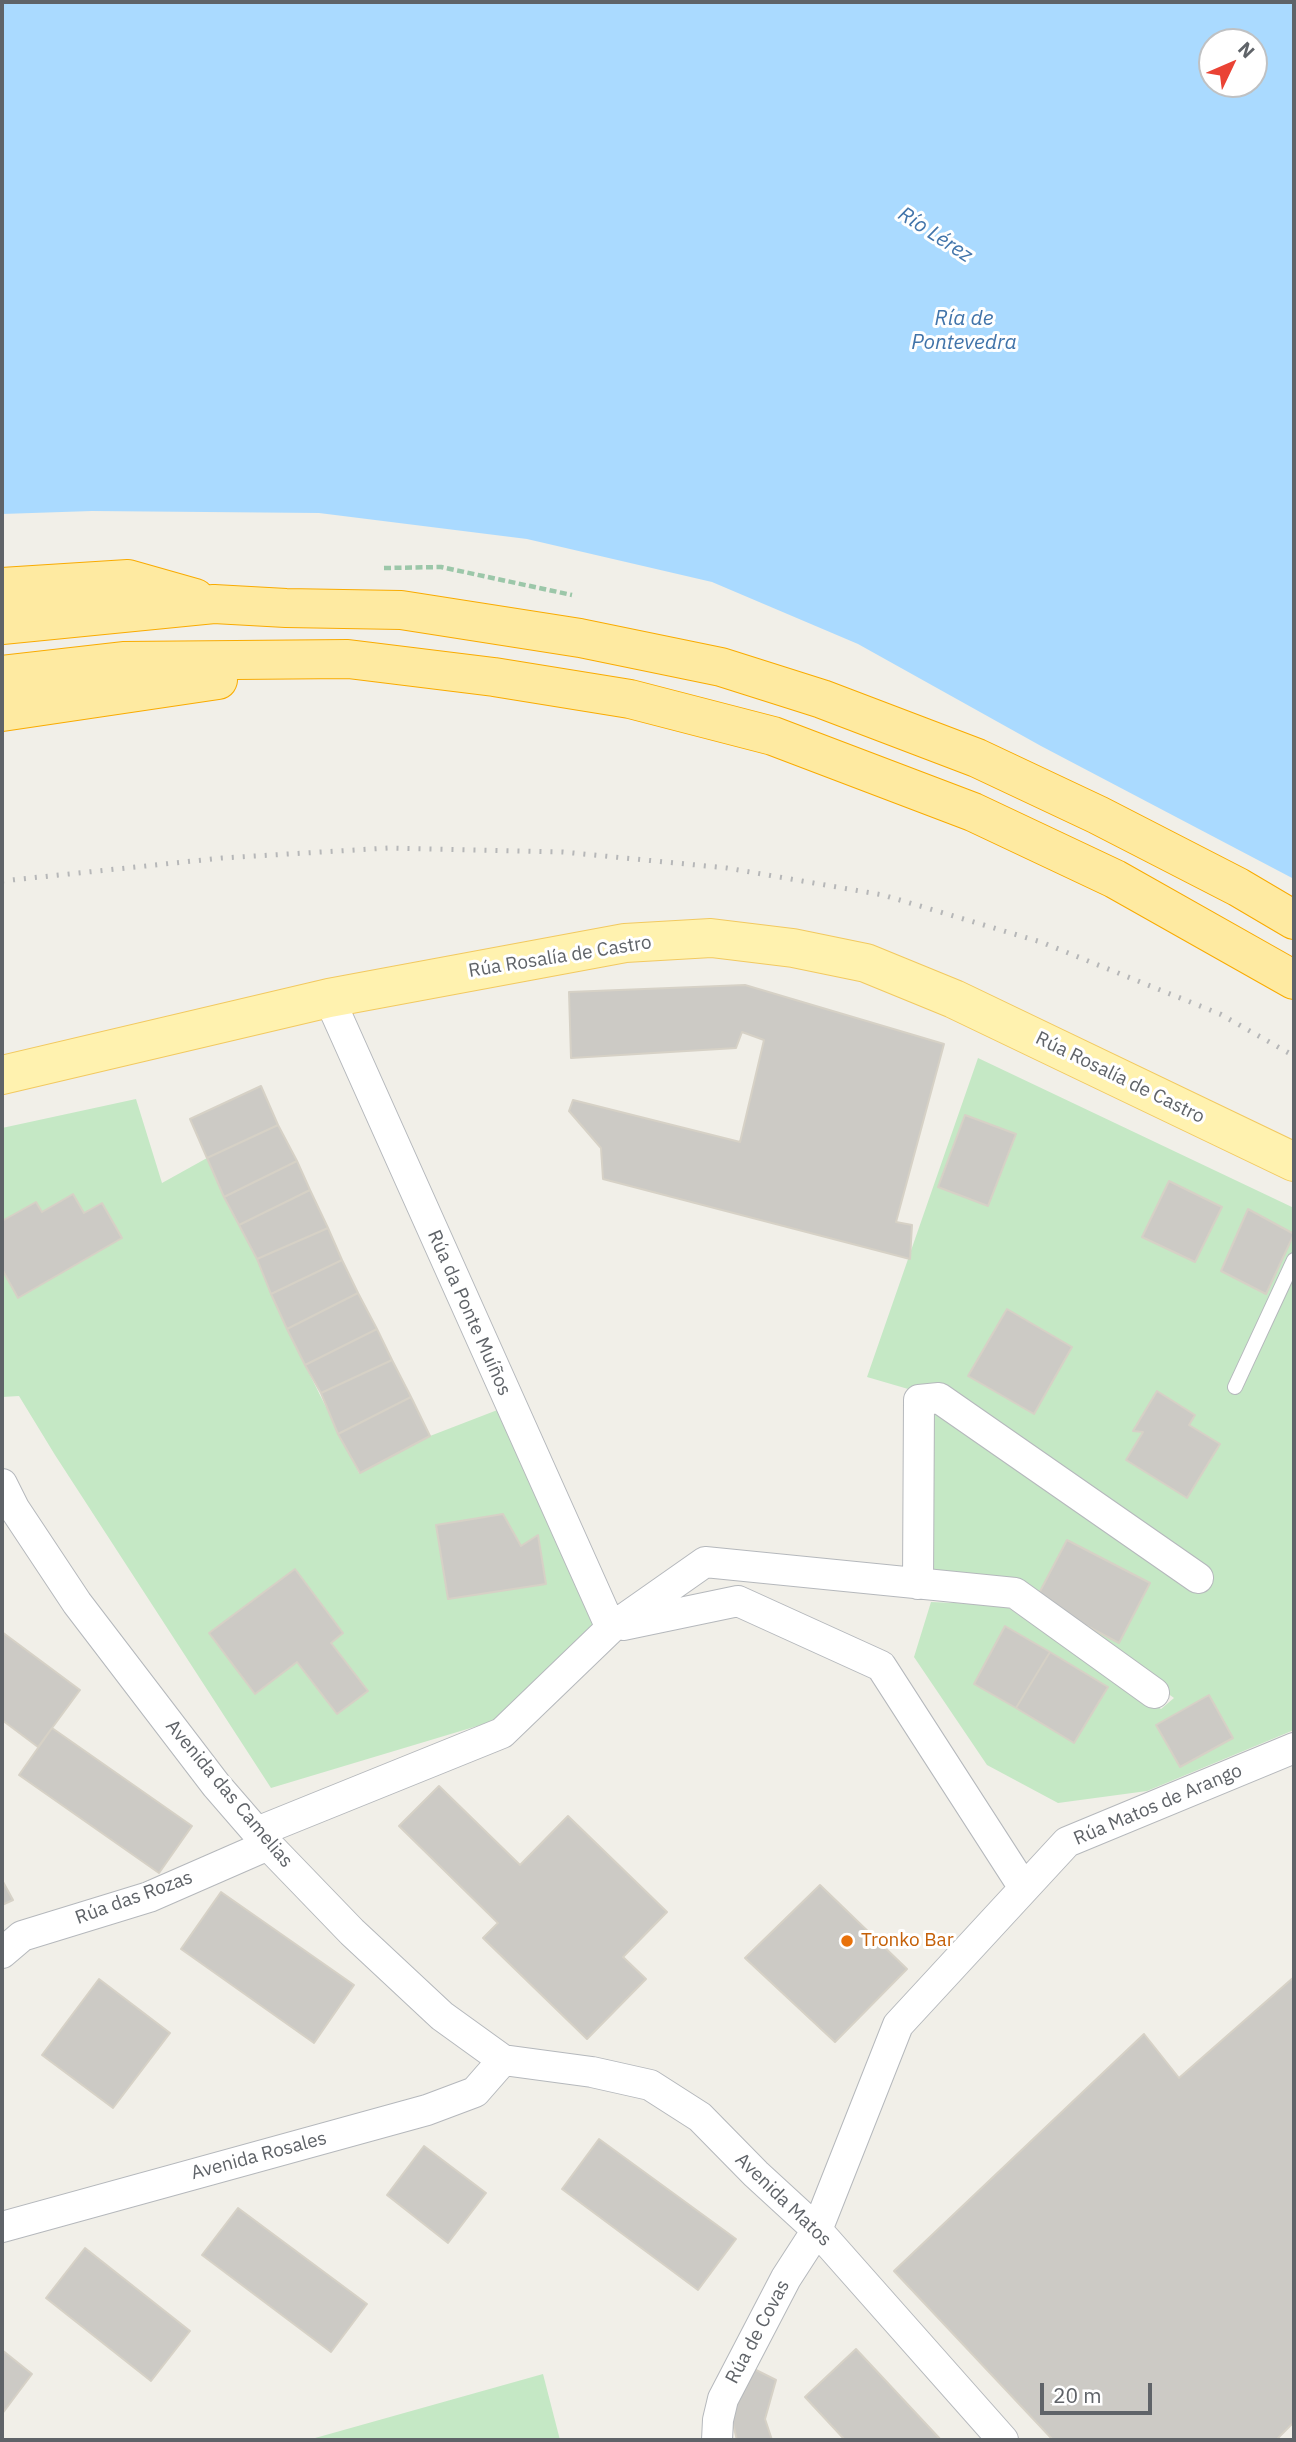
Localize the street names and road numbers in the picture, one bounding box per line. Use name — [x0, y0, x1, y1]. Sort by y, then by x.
street label: Rúa Rosalía de Castro — [467, 931, 653, 983]
street label: Rúa Rosalía de Castro — [1032, 1027, 1208, 1129]
street label: Rúa da Ponte Muíños — [422, 1227, 516, 1399]
street label: Avenida das Camelias — [161, 1716, 297, 1872]
street label: Rúa Matos de Arango — [1070, 1759, 1246, 1851]
street label: Rúa das Rozas — [72, 1866, 196, 1930]
street label: Avenida Rosales — [189, 2127, 329, 2185]
street label: Avenida Matos — [730, 2148, 836, 2252]
street label: Rúa de Covas — [721, 2276, 795, 2388]

